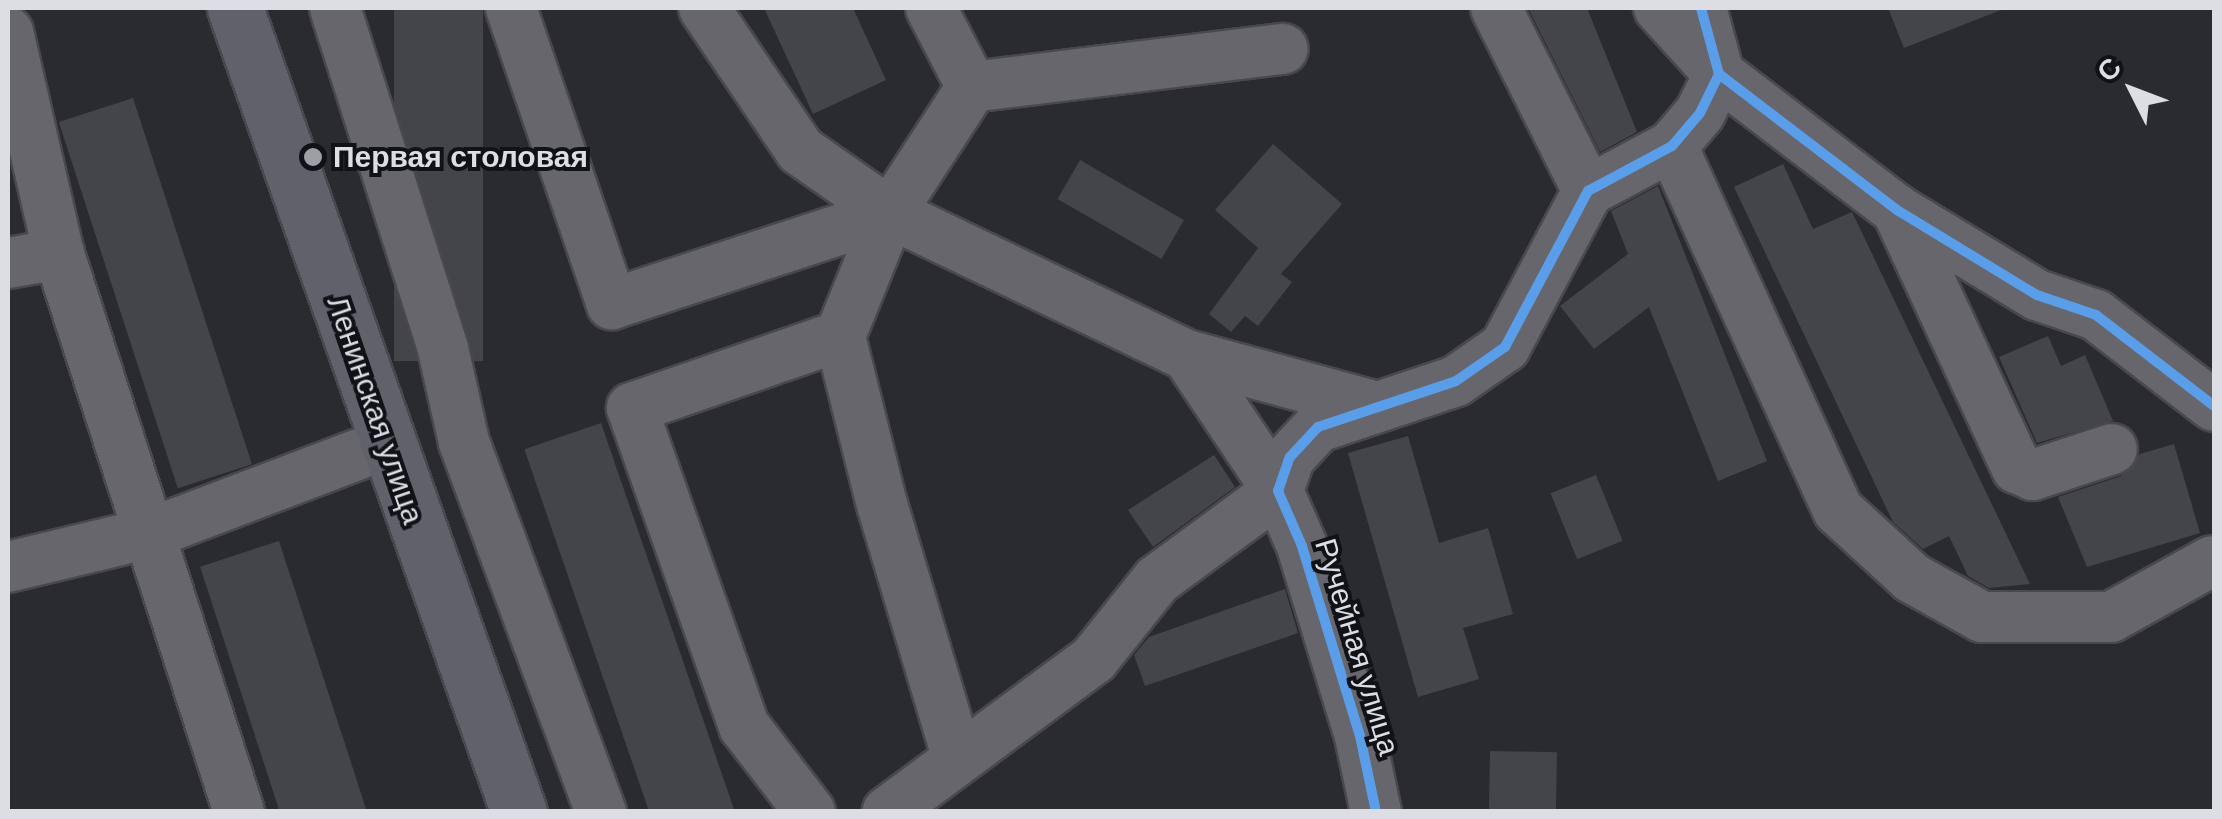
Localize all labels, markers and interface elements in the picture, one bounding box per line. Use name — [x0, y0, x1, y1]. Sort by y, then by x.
north arrow — [2082, 40, 2182, 140]
text: С — [2091, 52, 2128, 87]
place label: Первая столовая — [333, 139, 588, 175]
marker: Первая столовая — [302, 146, 324, 168]
street label: Ленинская улица — [319, 291, 431, 529]
street label: Ручейная улица — [1307, 534, 1407, 760]

